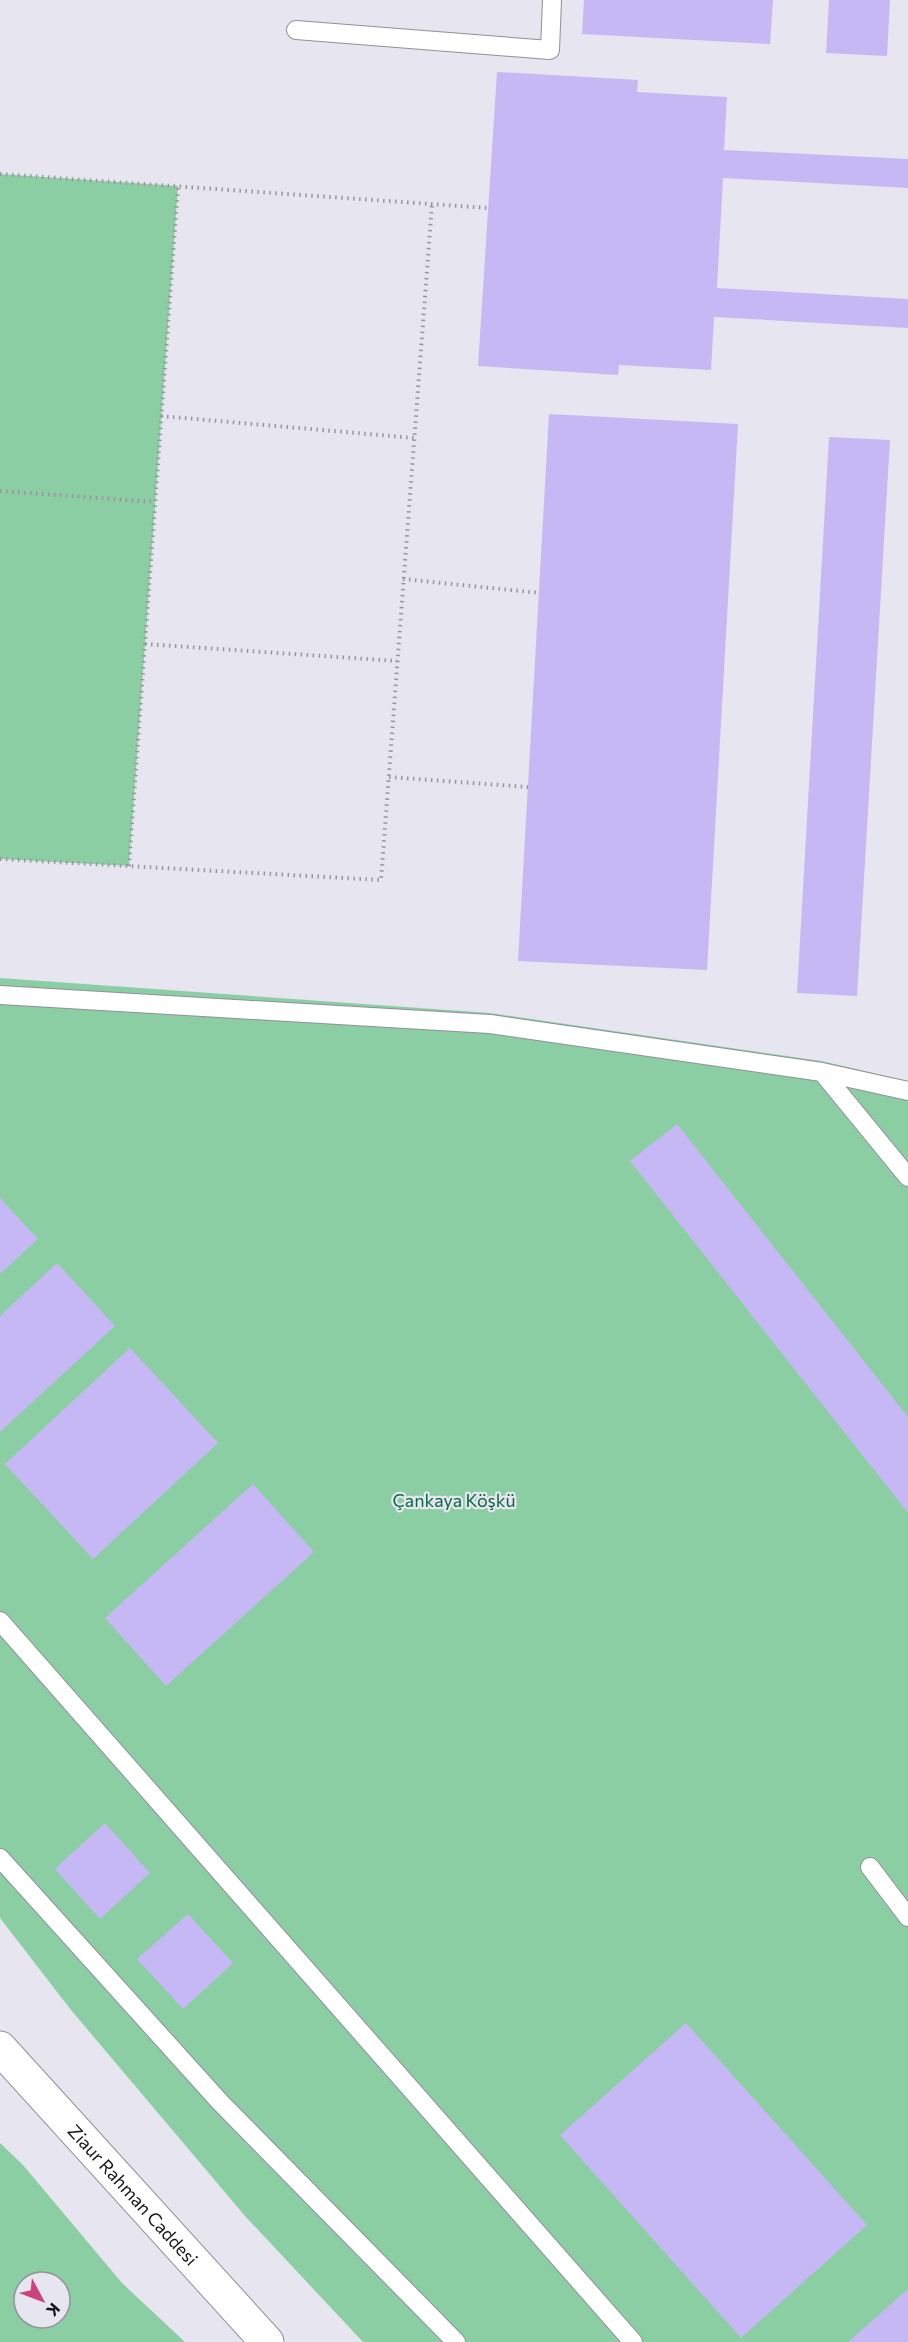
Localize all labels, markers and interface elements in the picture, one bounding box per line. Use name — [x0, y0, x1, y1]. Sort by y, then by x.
park label: Çankaya Köşkü — [392, 1489, 516, 1511]
street label: Ziaur Rahman Caddesi — [64, 2120, 203, 2270]
north arrow — [12, 2270, 72, 2330]
text: K — [43, 2300, 65, 2321]

